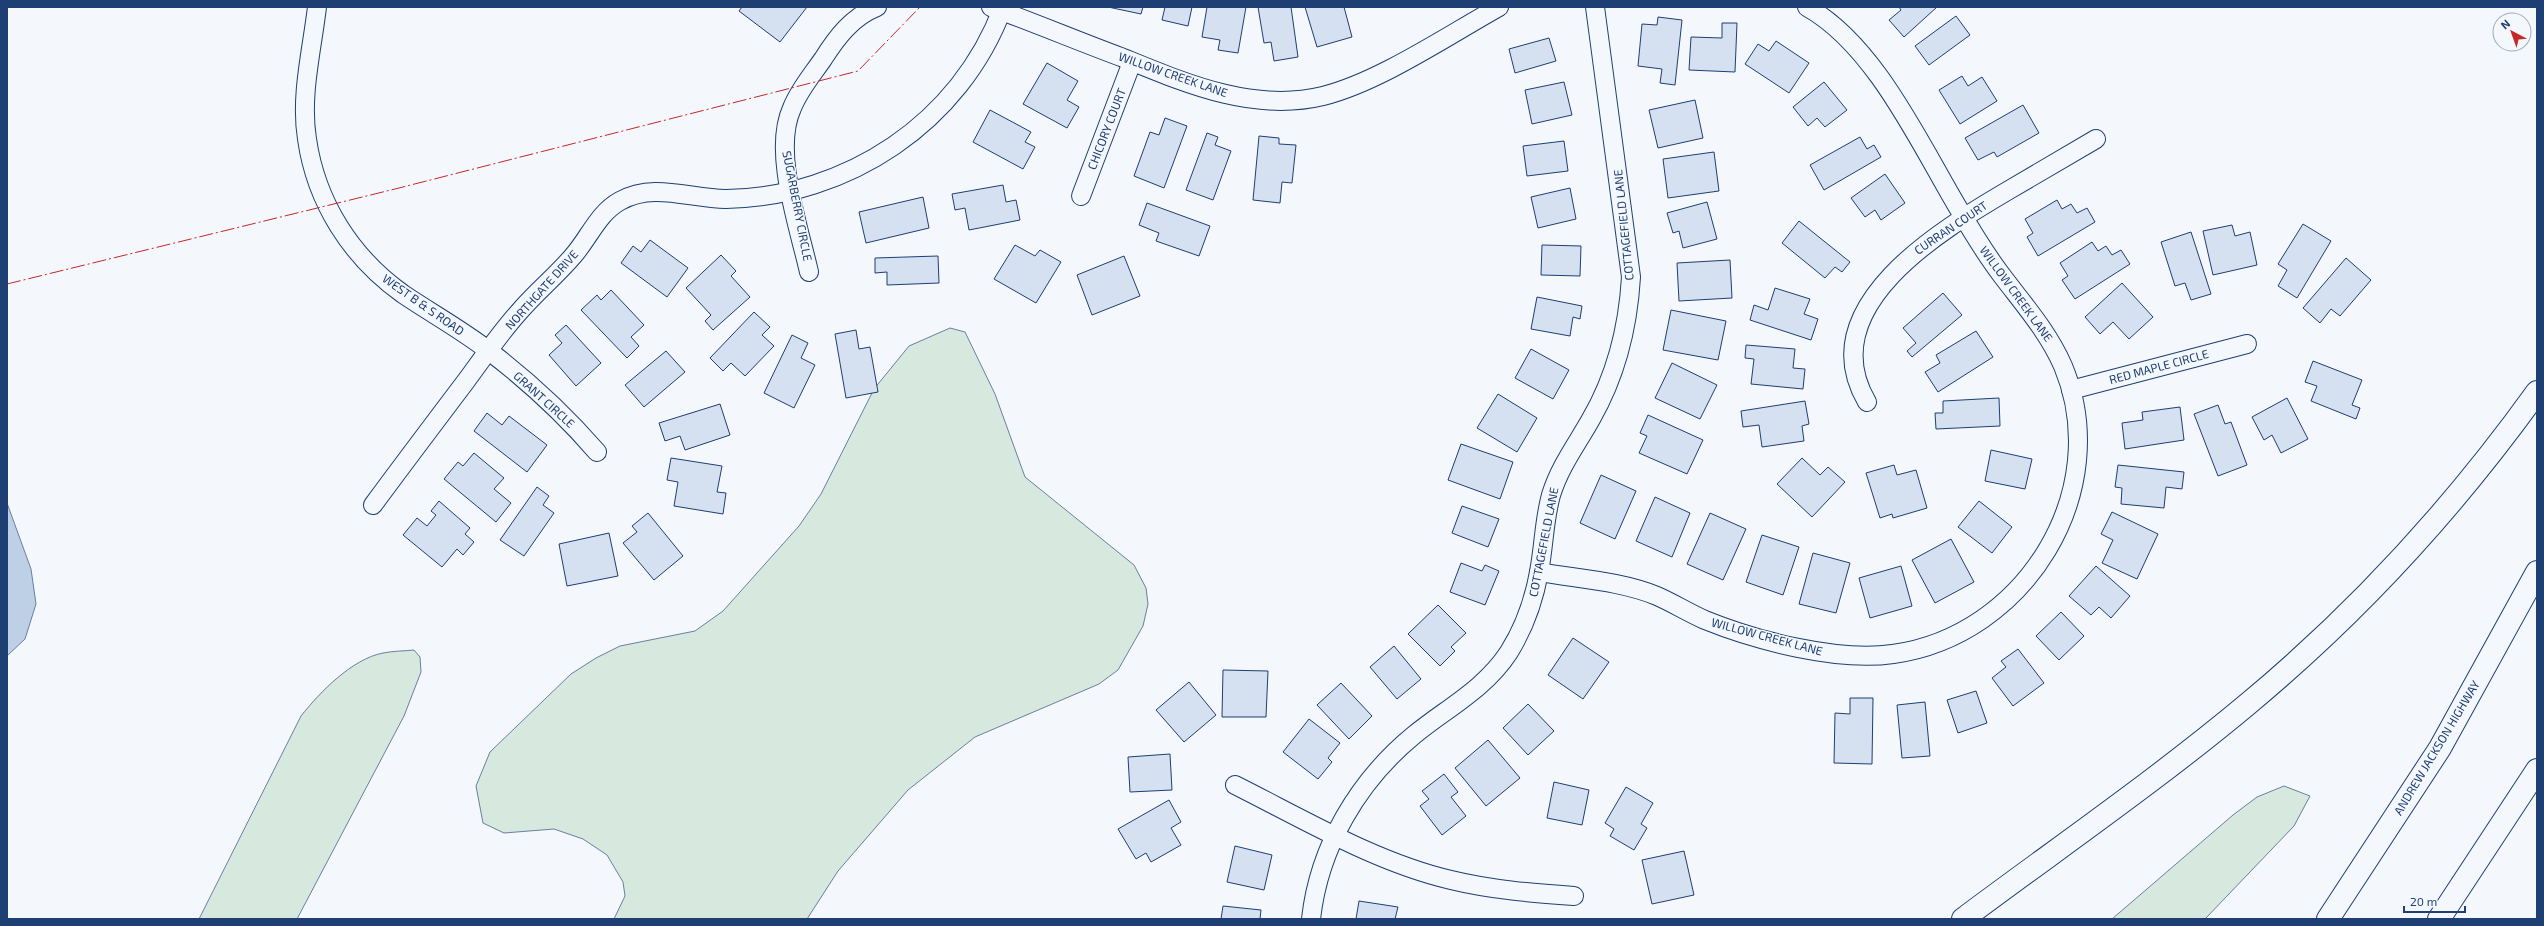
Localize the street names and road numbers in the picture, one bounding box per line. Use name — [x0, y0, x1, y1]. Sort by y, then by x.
street label: WILLOW CREEK LANE — [1117, 49, 1230, 99]
street label: CHICORY COURT — [1084, 86, 1128, 171]
street label: SUGARBERRY CIRCLE — [780, 149, 816, 263]
street label: COTTAGEFIELD LANE — [1610, 169, 1636, 281]
street label: CURRAN COURT — [1911, 198, 1990, 257]
street label: WILLOW CREEK LANE — [1977, 243, 2056, 344]
street label: NORTHGATE DRIVE — [502, 247, 581, 332]
street label: WEST B & S ROAD — [380, 271, 467, 338]
street label: RED MAPLE CIRCLE — [2107, 346, 2210, 386]
street label: GRANT CIRCLE — [511, 368, 578, 431]
street label: COTTAGEFIELD LANE — [1526, 486, 1561, 598]
street label: WILLOW CREEK LANE — [1710, 614, 1825, 658]
street label: ANDREW JACKSON HIGHWAY — [2390, 678, 2482, 817]

